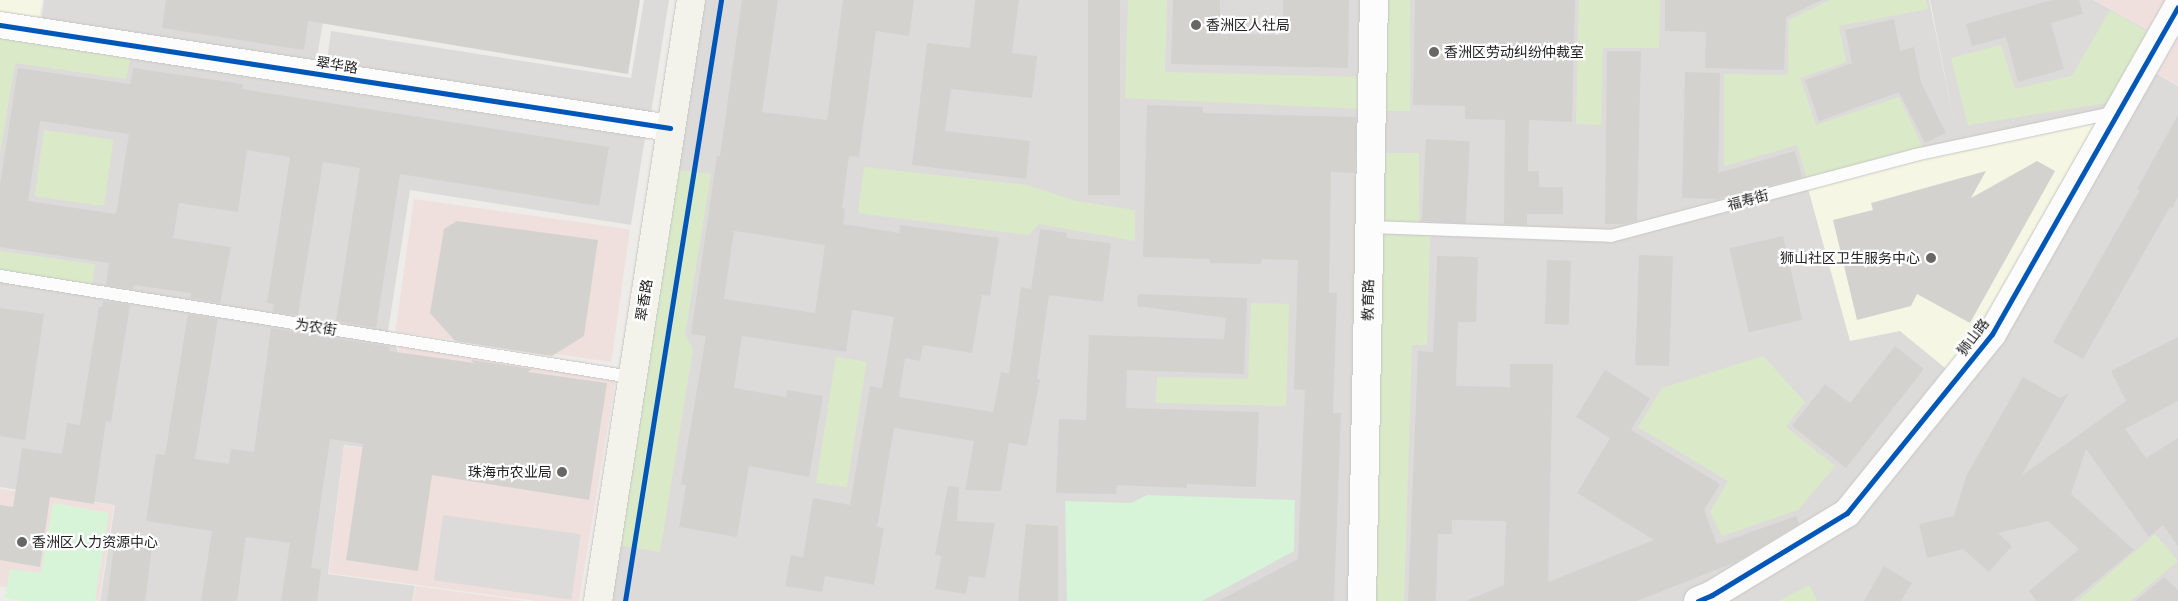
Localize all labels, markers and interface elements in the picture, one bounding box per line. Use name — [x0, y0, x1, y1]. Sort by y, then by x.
place label: 香洲区人社局 — [1206, 17, 1290, 33]
marker: 香洲区人社局 — [1190, 19, 1202, 31]
place label: 香洲区劳动纠纷仲裁室 — [1444, 44, 1584, 60]
marker: 香洲区劳动纠纷仲裁室 — [1428, 46, 1440, 58]
street label: 翠华路 — [315, 53, 359, 77]
street label: 福寿街 — [1726, 186, 1770, 214]
place label: 狮山社区卫生服务中心 — [1780, 250, 1920, 266]
marker: 狮山社区卫生服务中心 — [1924, 251, 1938, 265]
street label: 翠香路 — [632, 278, 656, 322]
street label: 教育路 — [1359, 279, 1377, 321]
street label: 为农街 — [294, 315, 338, 339]
street label: 狮山路 — [1954, 315, 1992, 359]
place label: 珠海市农业局 — [468, 464, 552, 480]
marker: 珠海市农业局 — [556, 466, 568, 478]
place label: 香洲区人力资源中心 — [32, 534, 158, 550]
marker: 香洲区人力资源中心 — [16, 536, 28, 548]

